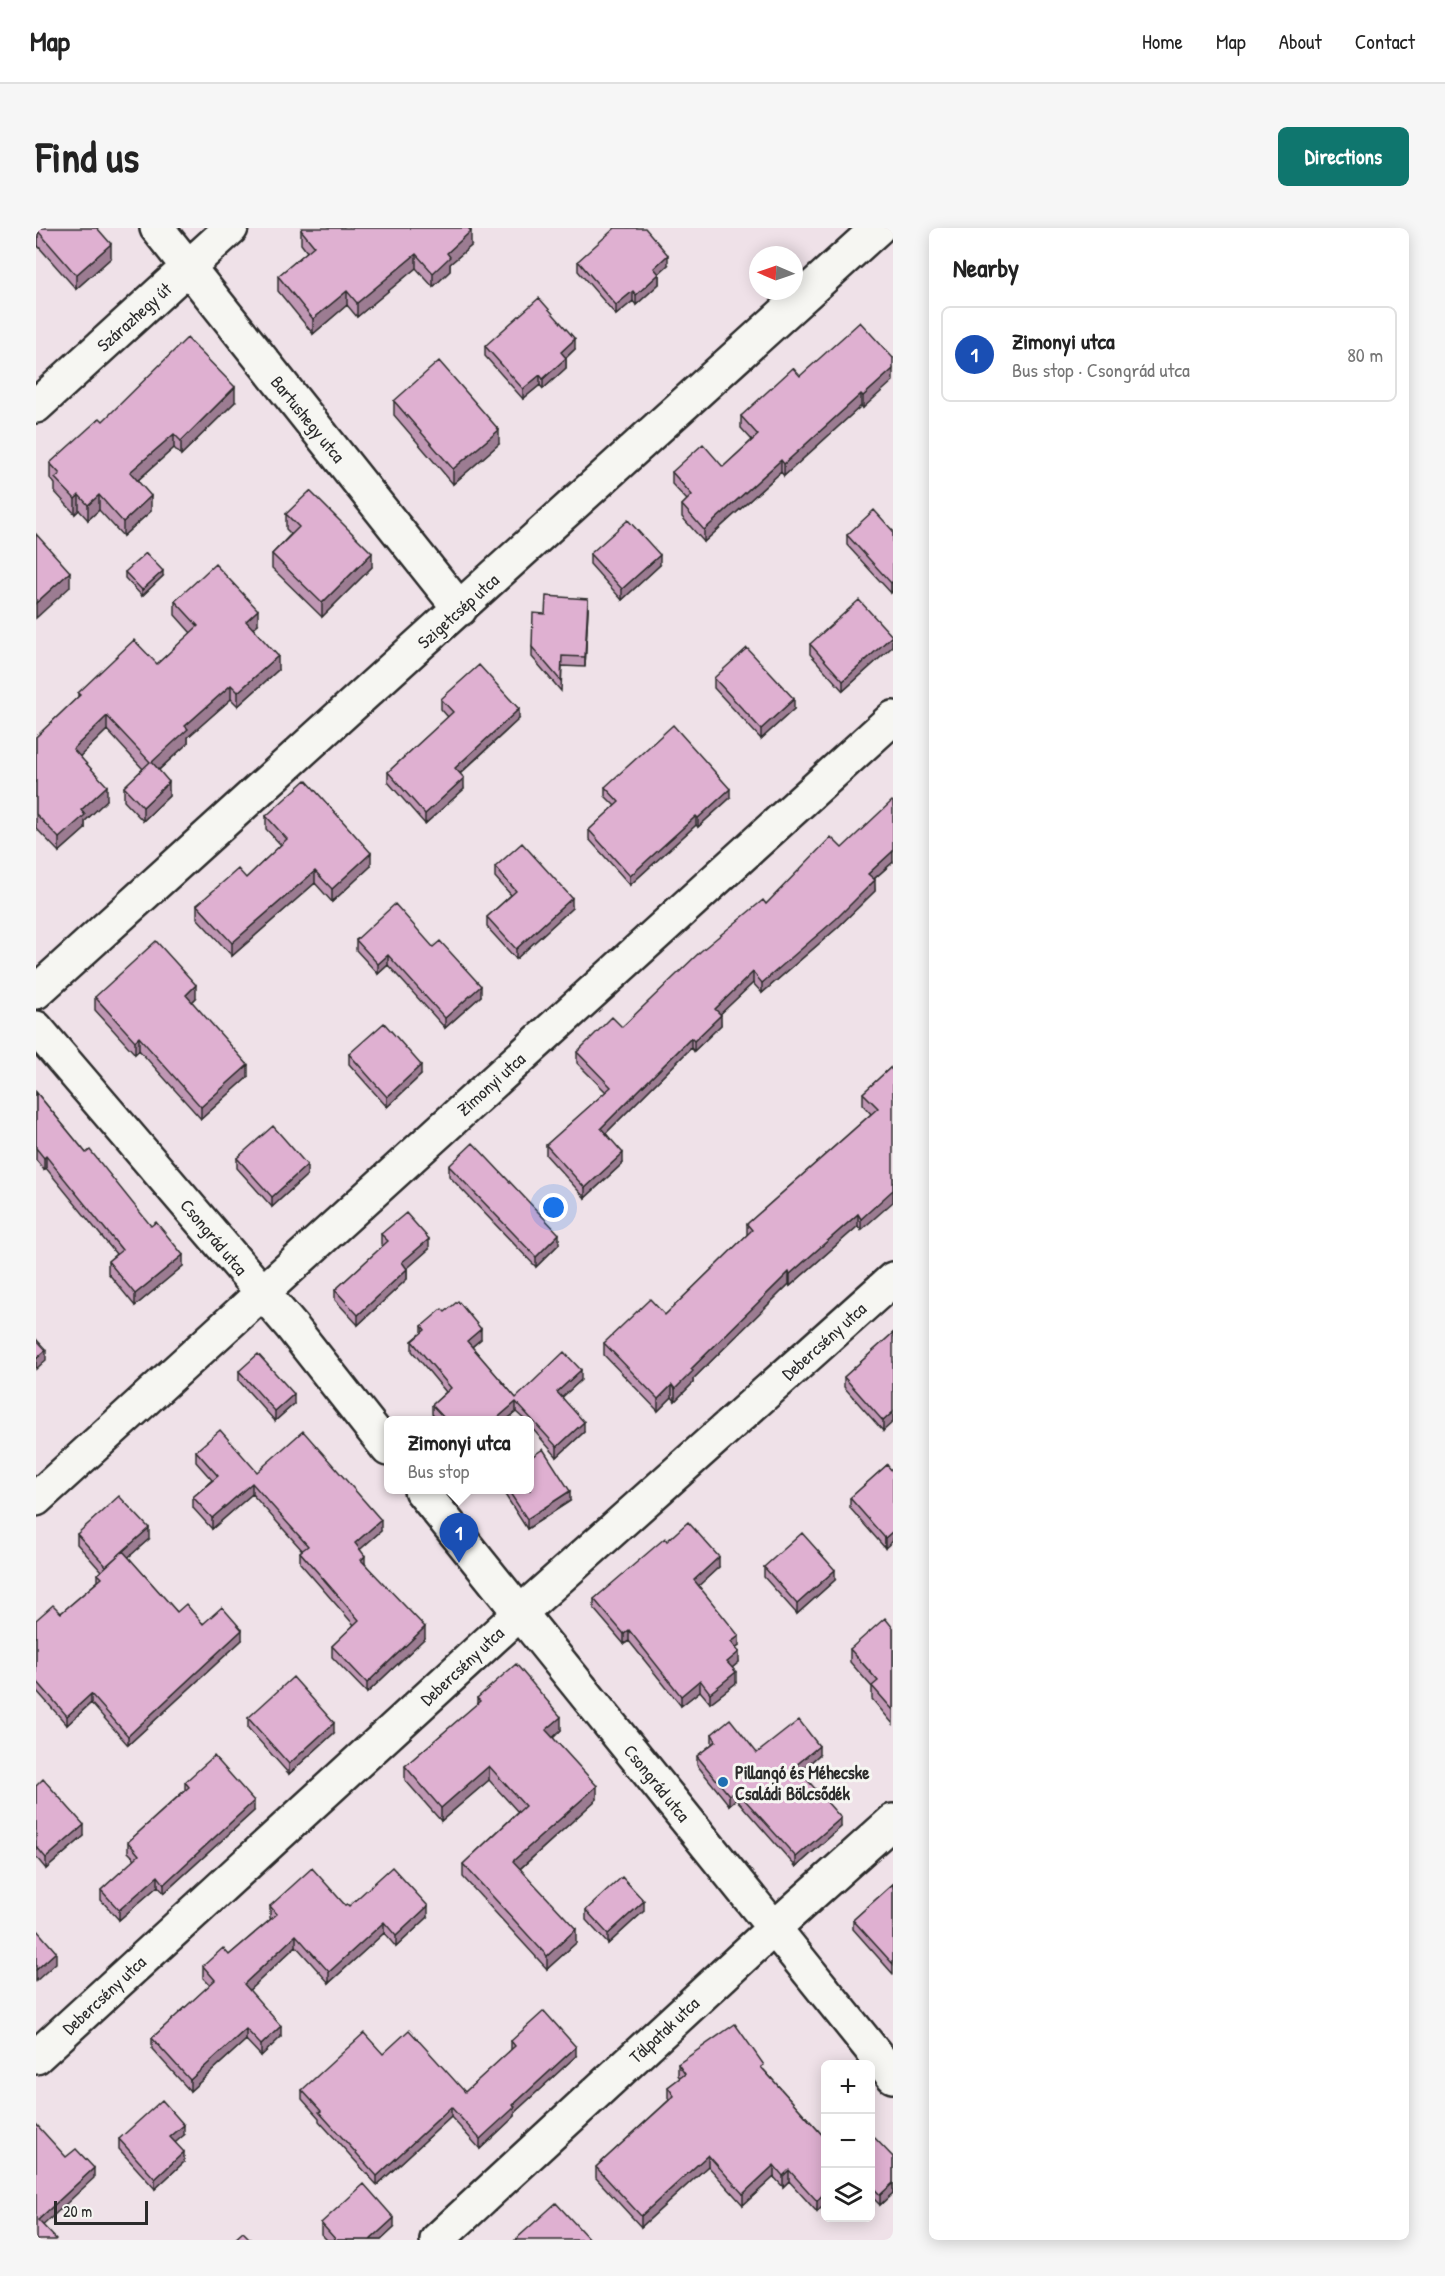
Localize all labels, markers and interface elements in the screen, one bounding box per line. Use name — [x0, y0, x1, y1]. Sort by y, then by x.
text: Map — [30, 22, 70, 60]
text: Home — [1142, 27, 1183, 56]
text: Map — [1216, 27, 1246, 56]
text: About — [1279, 27, 1322, 56]
text: Contact — [1355, 27, 1415, 56]
button: Directions — [1278, 127, 1409, 186]
text: Find us — [36, 128, 139, 185]
north arrow — [749, 246, 803, 300]
text: Nearby — [953, 250, 1019, 285]
street label: Szárazhegy út — [91, 276, 177, 357]
text: Zimonyi utca — [1012, 326, 1115, 356]
text: 1 — [971, 341, 978, 368]
text: 80 m — [1347, 341, 1383, 368]
text: Bus stop · Csongrád utca — [1012, 356, 1190, 383]
street label: Bartushegy utca — [265, 370, 351, 468]
street label: Szigetcsép utca — [412, 568, 504, 654]
street label: Zimonyi utca — [451, 1047, 531, 1121]
street label: Csongrád utca — [175, 1193, 253, 1281]
your location — [539, 1193, 568, 1222]
street label: Debercsény utca — [776, 1296, 872, 1386]
popup — [384, 1416, 534, 1494]
text: Zimonyi utca — [408, 1427, 510, 1457]
text: Bus stop — [408, 1457, 469, 1484]
pin: 1 — [440, 1514, 478, 1563]
street label: Debercsény utca — [415, 1621, 509, 1711]
street label: Csongrád utca — [618, 1739, 696, 1827]
place label: Pillangó és Méhecske Családi Bölcsődék — [735, 1760, 870, 1806]
marker: Pillangó és Méhecske Családi Bölcsődék — [716, 1775, 730, 1789]
street label: Debercsény utca — [57, 1950, 151, 2040]
street label: Tálpatak utca — [624, 1991, 704, 2069]
map controls — [821, 2060, 875, 2222]
button: + — [821, 2060, 875, 2114]
button: − — [821, 2114, 875, 2168]
button: layers — [821, 2168, 875, 2222]
scale bar — [54, 2198, 148, 2226]
text: 20 m — [63, 2200, 92, 2222]

